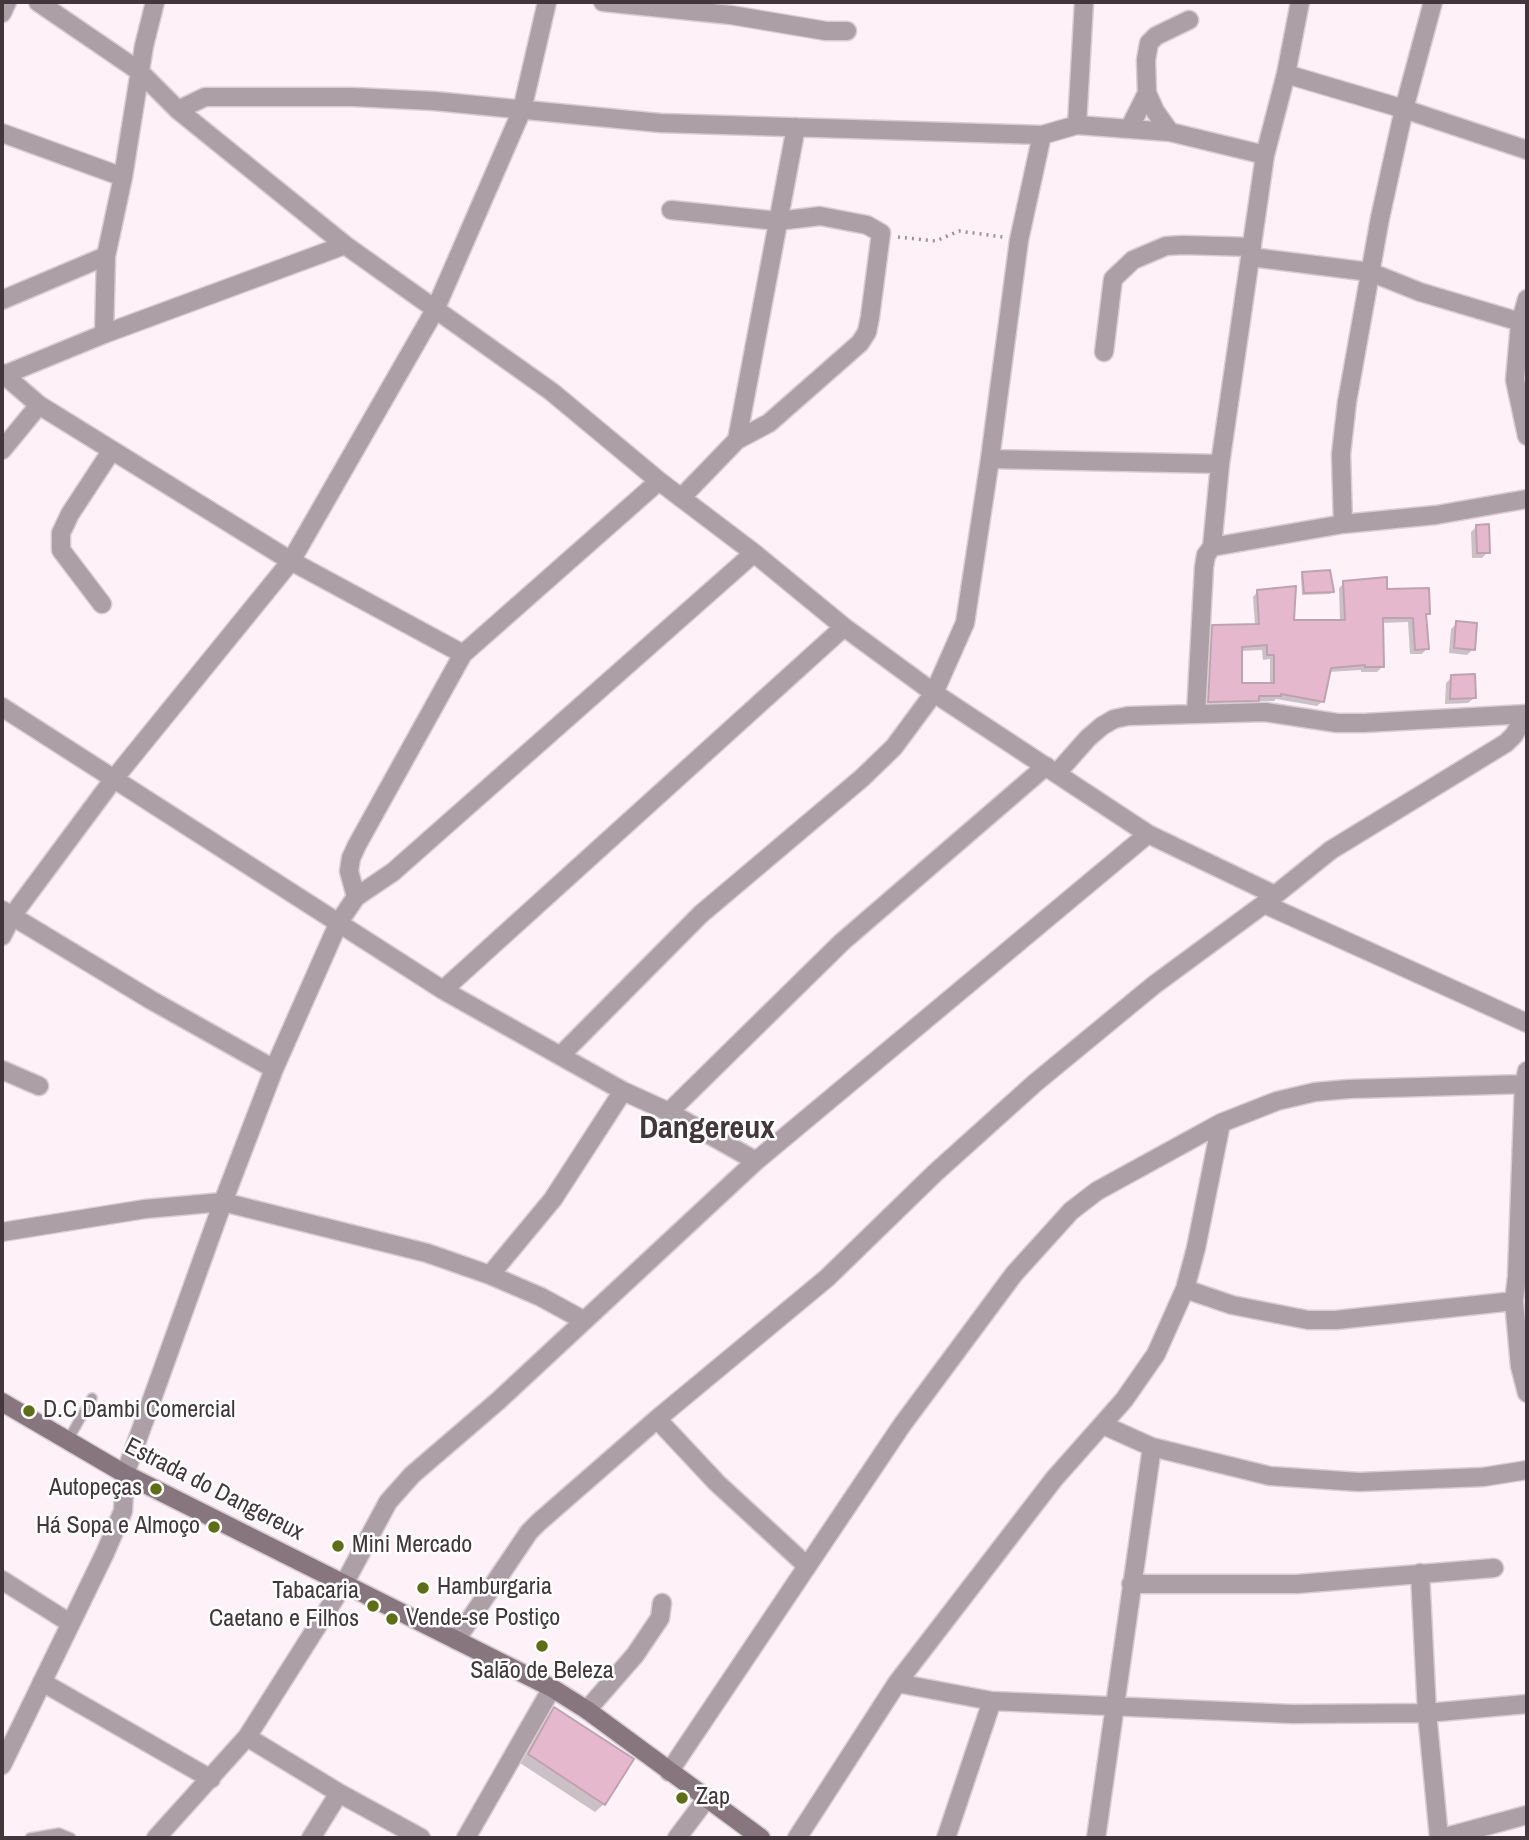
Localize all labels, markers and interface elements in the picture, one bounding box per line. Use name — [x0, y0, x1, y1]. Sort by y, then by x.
district label: Dangereux — [639, 1110, 775, 1148]
place label: D.C Dambi Comercial — [43, 1397, 235, 1425]
marker: D.C Dambi Comercial — [21, 1403, 37, 1419]
street label: Estrada do Dangereux — [120, 1432, 308, 1548]
place label: Autopeças — [49, 1475, 142, 1503]
marker: Autopeças — [148, 1481, 164, 1497]
place label: Há Sopa e Almoço — [36, 1513, 200, 1541]
marker: Há Sopa e Almoço — [206, 1519, 222, 1535]
place label: Mini Mercado — [352, 1532, 472, 1560]
marker: Mini Mercado — [330, 1538, 346, 1554]
place label: Hamburgaria — [437, 1574, 552, 1602]
place label: Tabacaria Caetano e Filhos — [209, 1578, 359, 1634]
marker: Hamburgaria — [415, 1580, 431, 1596]
marker: Tabacaria Caetano e Filhos — [365, 1598, 381, 1614]
place label: Vende-se Postiço — [406, 1605, 560, 1633]
marker: Vende-se Postiço — [384, 1611, 400, 1627]
marker: Salão de Beleza — [534, 1638, 550, 1654]
place label: Salão de Beleza — [470, 1658, 614, 1686]
place label: Zap — [696, 1784, 730, 1812]
marker: Zap — [674, 1790, 690, 1806]

